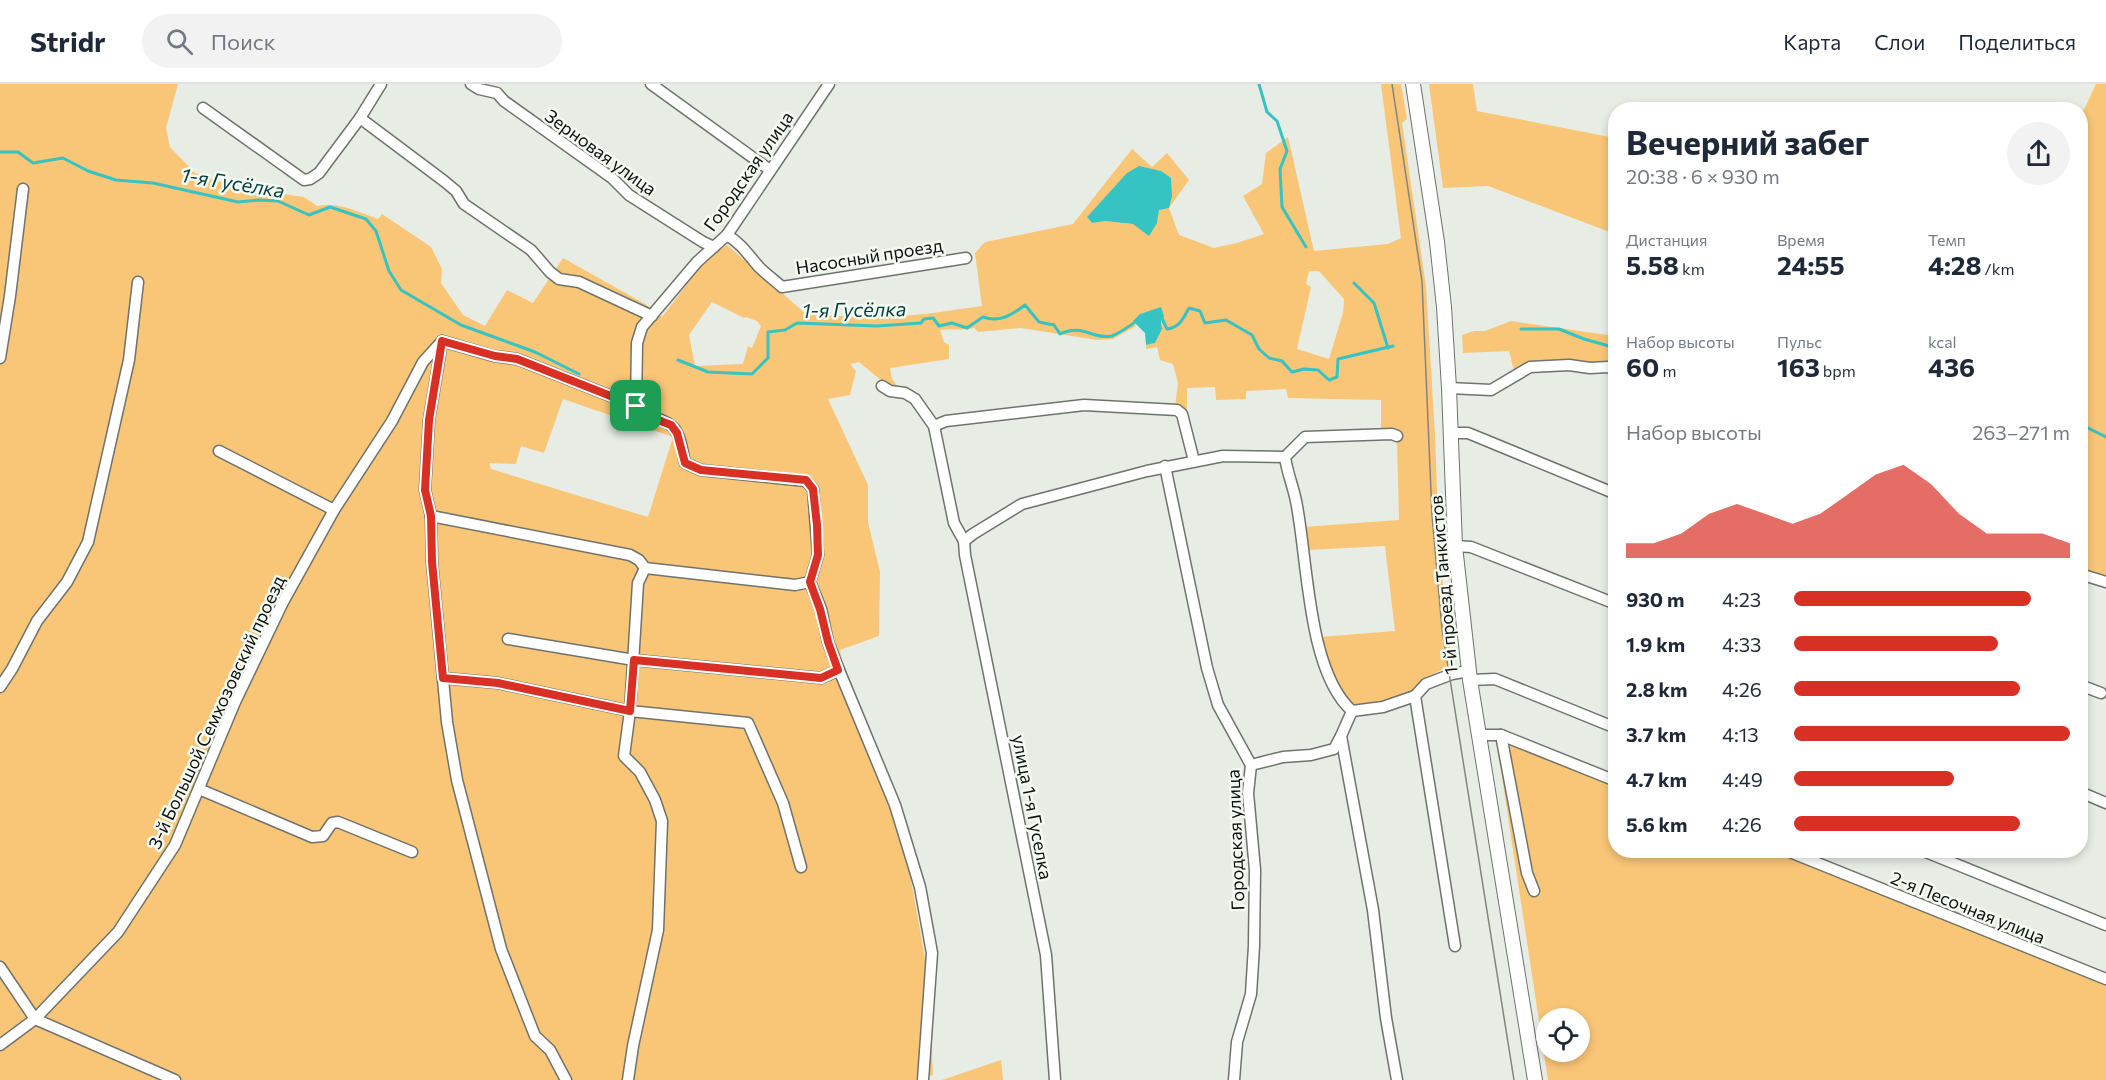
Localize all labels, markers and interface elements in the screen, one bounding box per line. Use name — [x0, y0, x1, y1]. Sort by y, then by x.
search box — [142, 14, 562, 68]
text: Stridr — [30, 24, 106, 58]
icon: search — [163, 25, 196, 58]
text: Поиск — [211, 28, 276, 55]
text: Карта — [1783, 29, 1841, 54]
text: Слои — [1874, 29, 1925, 54]
text: Поделиться — [1958, 29, 2076, 54]
street label: Зерновая улица — [541, 104, 661, 200]
street label: Городская улица — [698, 107, 798, 235]
text: Вечерний забег — [1626, 121, 1869, 162]
button: share — [2007, 122, 2070, 185]
water label: 1-я Гусёлка — [180, 162, 286, 202]
text: 20:38 · 6 × 930 m — [1626, 164, 1780, 188]
text: Дистанция — [1626, 230, 1707, 249]
text: Время — [1777, 230, 1825, 249]
text: Темп — [1928, 230, 1966, 249]
street label: Насосный проезд — [794, 233, 945, 278]
text: 5.58 — [1626, 249, 1679, 280]
text: 24:55 — [1777, 249, 1845, 280]
text: 4:28 — [1928, 249, 1982, 280]
text: km — [1679, 259, 1705, 278]
text: /km — [1982, 259, 2014, 278]
water label: 1-я Гусёлка — [802, 296, 906, 322]
text: Набор высоты — [1626, 332, 1735, 351]
text: Пульс — [1777, 332, 1822, 351]
text: kcal — [1928, 332, 1957, 351]
text: 60 — [1626, 351, 1659, 382]
text: 163 — [1777, 351, 1820, 382]
text: 436 — [1928, 351, 1975, 382]
text: m — [1659, 361, 1676, 380]
text: bpm — [1820, 361, 1856, 380]
pin — [610, 380, 661, 431]
icon: arrive — [619, 389, 652, 422]
text: Набор высоты — [1626, 420, 1762, 444]
text: 263–271 m — [1972, 420, 2070, 444]
street label: 1-й проезд Танкистов — [1424, 494, 1462, 676]
street label: 3-й Большой Семхозовский проезд — [143, 571, 289, 852]
text: 930 m — [1626, 587, 1684, 611]
text: 4:23 — [1722, 587, 1761, 611]
text: 1.9 km — [1626, 632, 1685, 656]
text: 4:33 — [1722, 632, 1762, 656]
text: 2.8 km — [1626, 677, 1688, 701]
text: 4:26 — [1722, 677, 1762, 701]
text: 3.7 km — [1626, 722, 1686, 746]
text: 4:13 — [1722, 722, 1759, 746]
street label: улица 1-я Гуселка — [1008, 733, 1058, 881]
text: 4.7 km — [1626, 767, 1687, 791]
text: 4:49 — [1722, 767, 1763, 791]
street label: Городская улица — [1222, 769, 1248, 911]
text: 5.6 km — [1626, 812, 1688, 836]
text: 4:26 — [1722, 812, 1762, 836]
street label: 2-я Песочная улица — [1888, 866, 2048, 948]
map controls — [1536, 1008, 1590, 1062]
button: locate — [1536, 1008, 1590, 1062]

